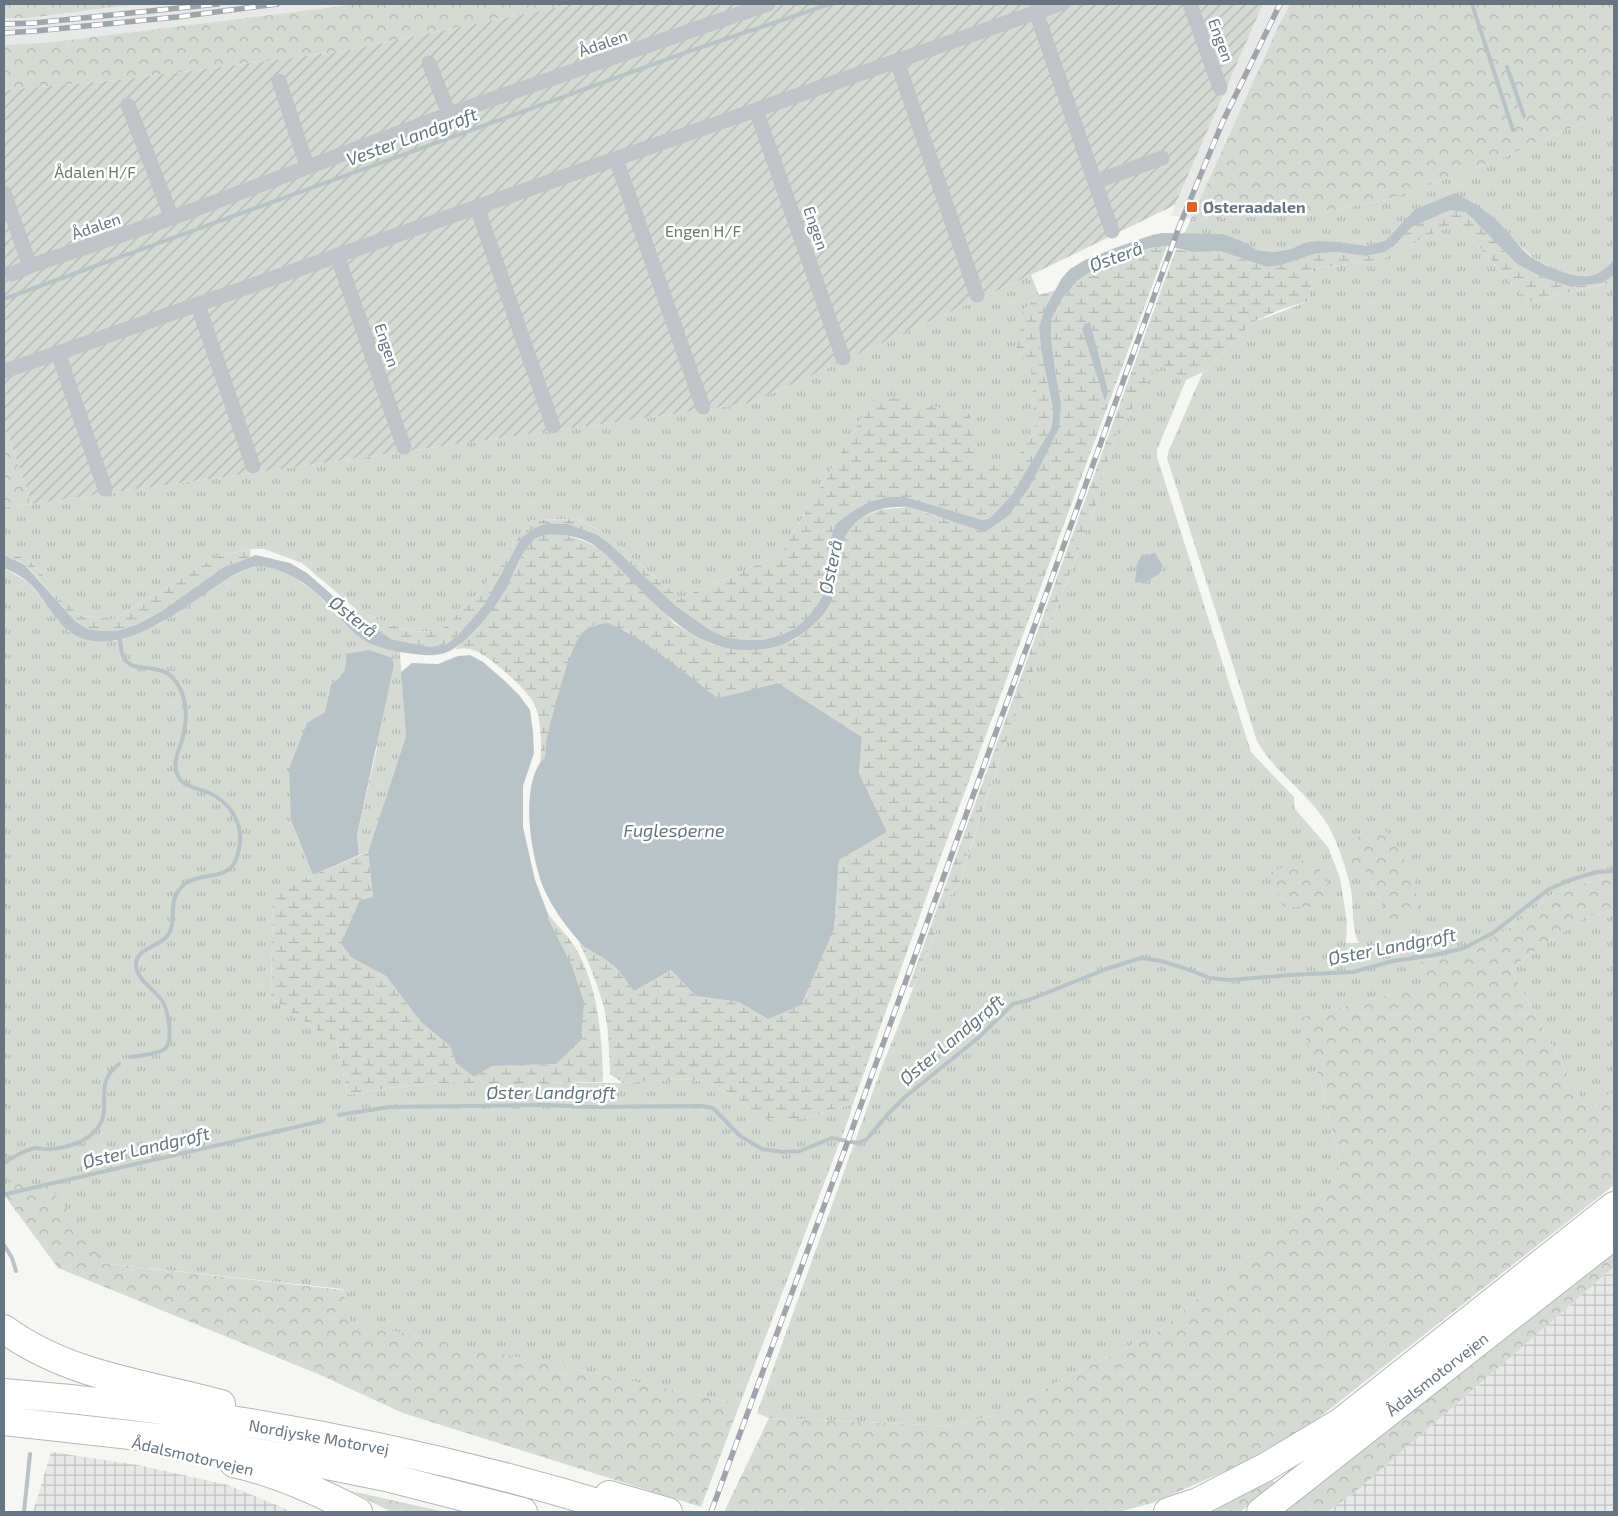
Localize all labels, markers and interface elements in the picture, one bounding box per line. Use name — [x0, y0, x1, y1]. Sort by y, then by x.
street label: Engen — [1205, 15, 1238, 64]
street label: Ådalen — [576, 25, 630, 60]
water label: Vester Landgrøft — [343, 102, 480, 170]
park label: Ådalen H/F — [54, 162, 136, 181]
place label: Østeraadalen — [1203, 197, 1306, 216]
marker: Østeraadalen — [1185, 200, 1199, 214]
street label: Engen — [800, 203, 833, 252]
street label: Ådalen — [69, 208, 123, 243]
park label: Engen H/F — [665, 221, 741, 240]
water label: Østerå — [1086, 236, 1145, 276]
street label: Engen — [371, 320, 404, 369]
water label: Østerå — [814, 538, 846, 596]
water label: Østerå — [325, 591, 382, 642]
water label: Fuglesøerne — [623, 819, 725, 841]
water label: Øster Landgrøft — [1326, 923, 1458, 969]
water label: Øster Landgrøft — [895, 989, 1008, 1089]
water label: Øster Landgrøft — [486, 1081, 616, 1103]
water label: Øster Landgrøft — [80, 1122, 212, 1172]
street label: Ådalsmotorvejen — [1382, 1328, 1492, 1420]
street label: Nordjyske Motorvej — [247, 1415, 391, 1459]
street label: Ådalsmotorvejen — [130, 1432, 256, 1480]

